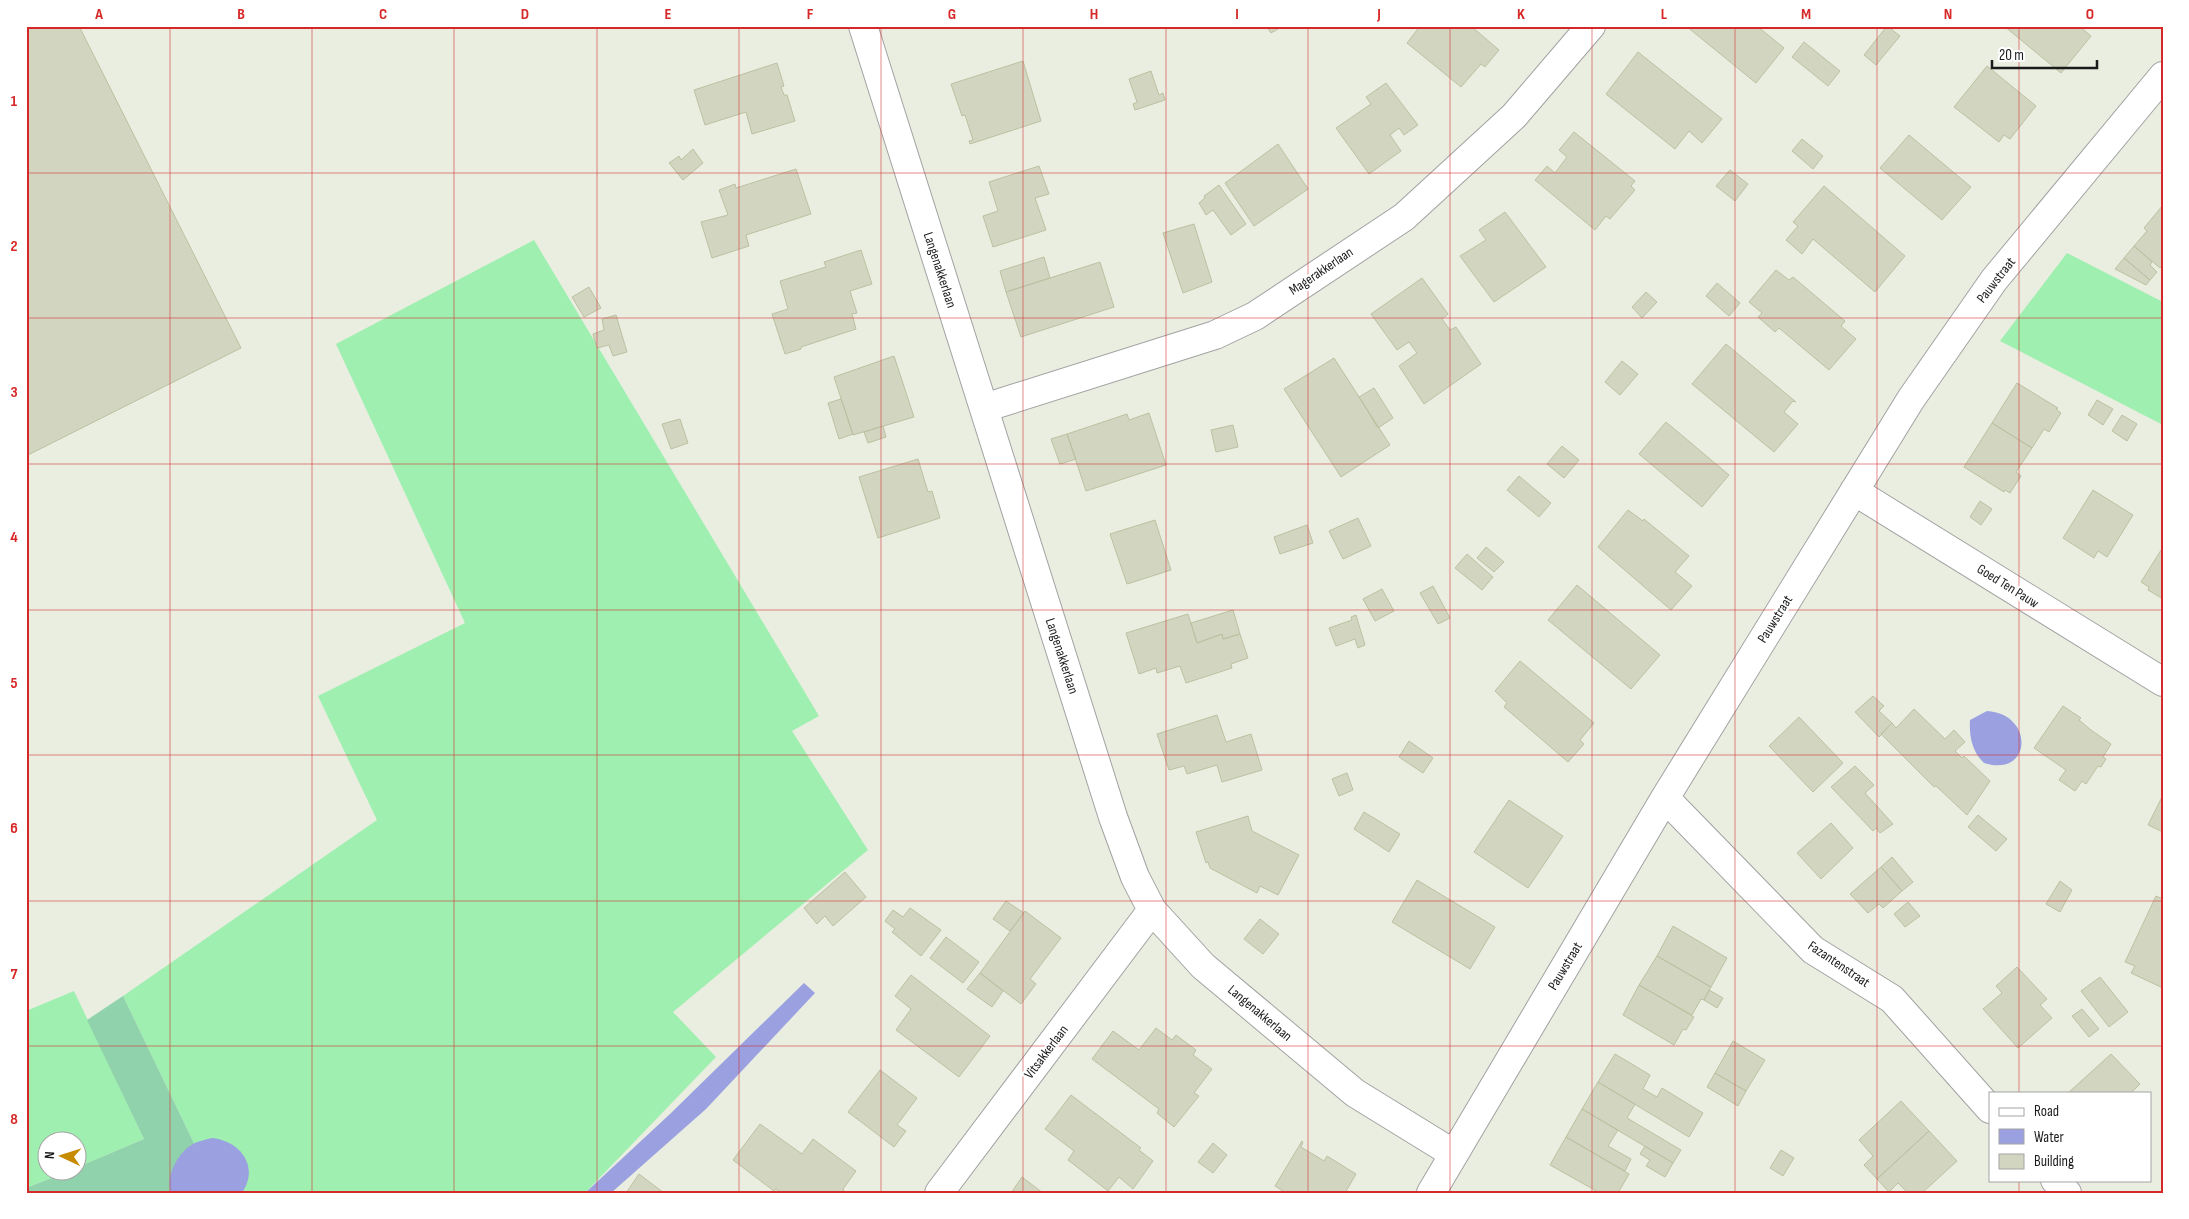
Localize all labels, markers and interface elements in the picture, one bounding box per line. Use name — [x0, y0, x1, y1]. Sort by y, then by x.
text: A — [94, 5, 103, 24]
text: B — [237, 5, 245, 24]
text: C — [379, 5, 387, 24]
text: D — [521, 5, 529, 24]
text: E — [665, 5, 672, 24]
text: F — [807, 5, 814, 24]
text: G — [948, 5, 956, 24]
text: H — [1090, 5, 1098, 24]
text: I — [1235, 5, 1239, 24]
text: J — [1376, 5, 1381, 24]
text: K — [1517, 5, 1525, 24]
text: L — [1661, 5, 1668, 24]
text: M — [1801, 5, 1811, 24]
text: N — [1944, 5, 1952, 24]
text: O — [2086, 5, 2094, 24]
scale bar — [1992, 38, 2096, 70]
text: 20 m — [1999, 46, 2024, 65]
text: 1 — [11, 92, 18, 111]
street label: Langenakkerlaan — [920, 230, 960, 310]
text: 2 — [10, 237, 18, 256]
street label: Magerakkerlaan — [1286, 243, 1356, 299]
street label: Pauwstraat — [1973, 254, 2019, 306]
text: 3 — [10, 383, 18, 402]
text: 4 — [10, 528, 18, 547]
street label: Goed Ten Pauw — [1974, 560, 2042, 612]
street label: Pauwstraat — [1754, 592, 1796, 646]
street label: Langenakkerlaan — [1042, 616, 1082, 696]
text: 5 — [10, 674, 18, 693]
text: 6 — [10, 819, 18, 838]
street label: Fazantenstraat — [1805, 937, 1873, 991]
street label: Pauwstraat — [1544, 939, 1586, 993]
text: 7 — [11, 965, 18, 984]
street label: Langenakkerlaan — [1224, 981, 1296, 1045]
street label: Vitsakkerlaan — [1020, 1022, 1072, 1082]
legend — [1989, 1092, 2152, 1182]
text: Road — [2034, 1102, 2059, 1121]
text: 8 — [10, 1110, 18, 1129]
text: Water — [2034, 1128, 2065, 1147]
north arrow — [38, 1132, 88, 1182]
text: N — [41, 1151, 58, 1159]
text: Building — [2034, 1152, 2074, 1171]

